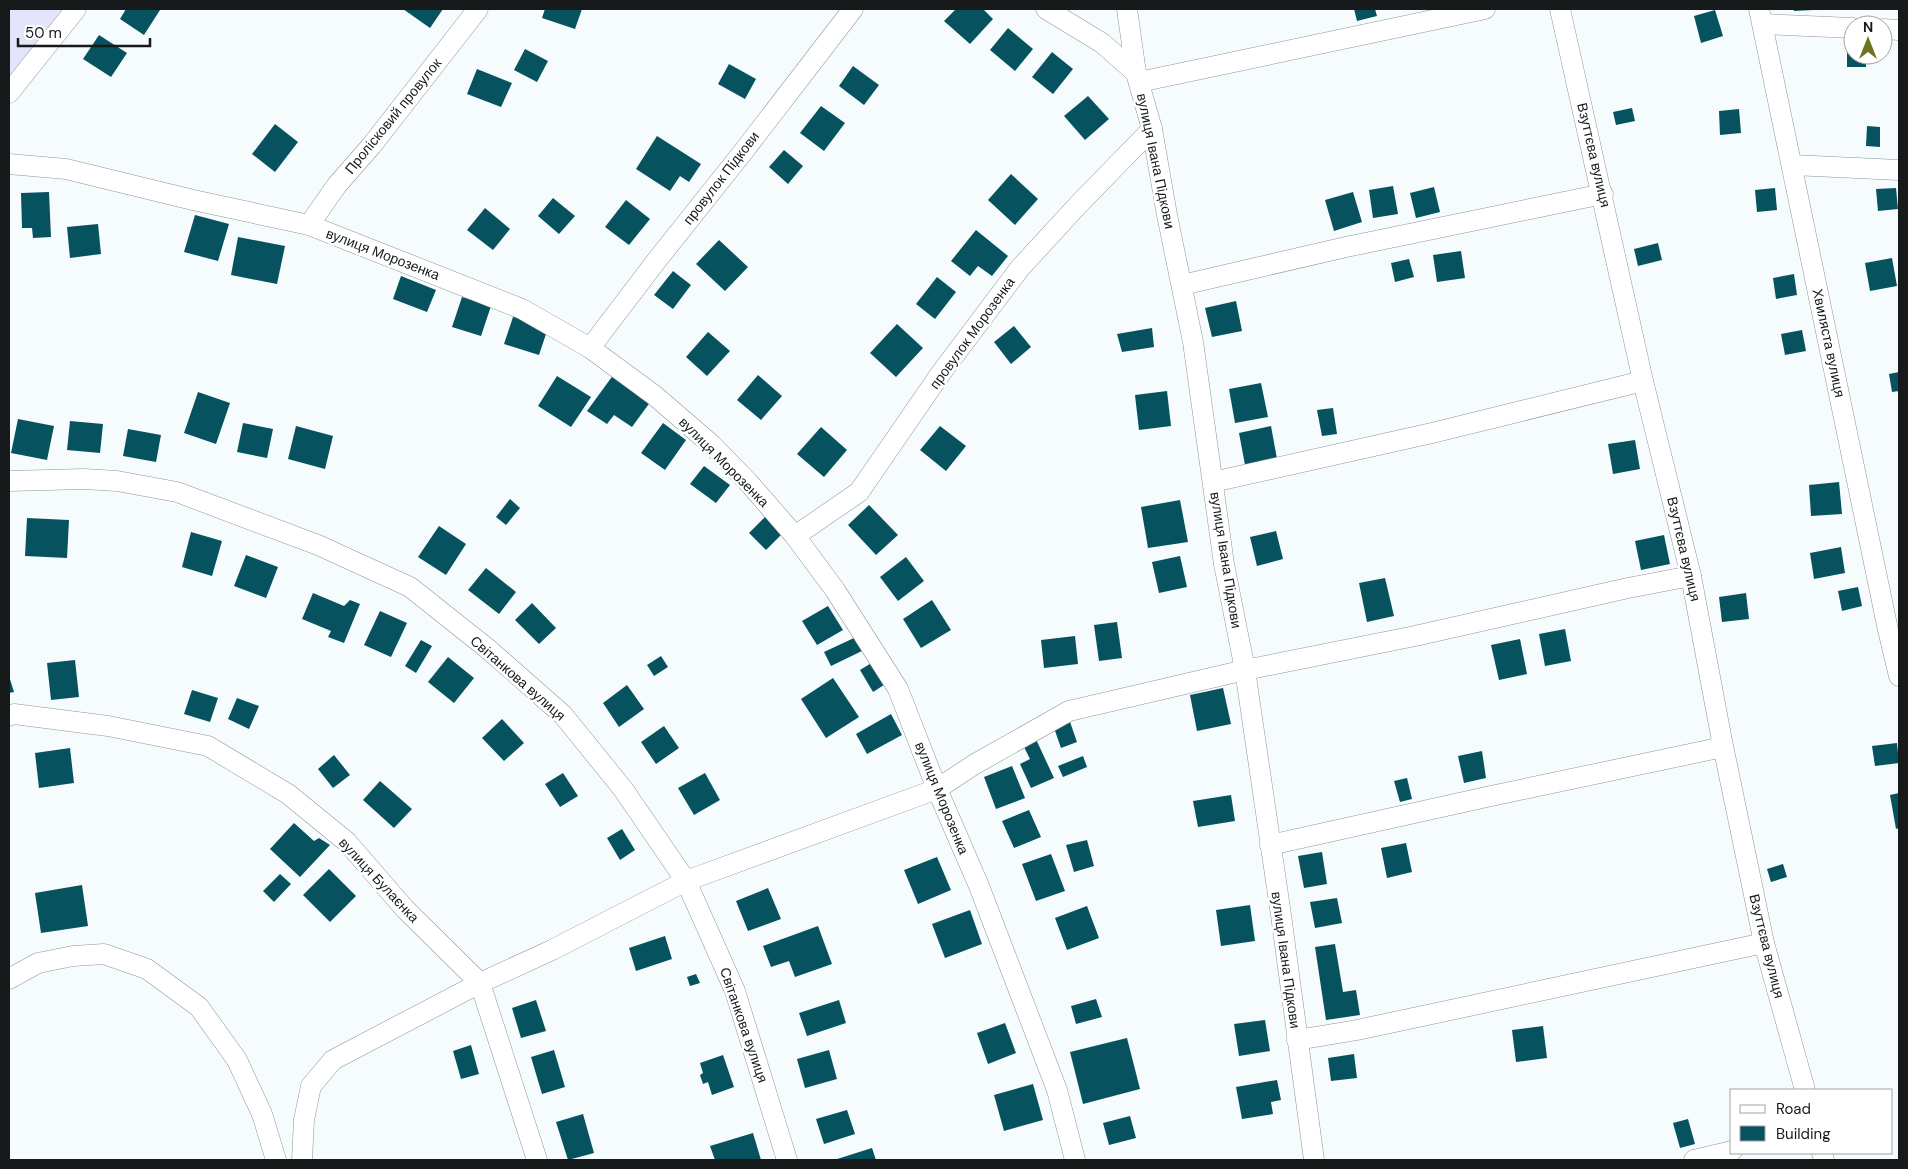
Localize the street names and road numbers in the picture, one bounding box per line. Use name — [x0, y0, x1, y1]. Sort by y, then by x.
street label: Пролісковий провулок — [341, 54, 446, 178]
street label: вулиця Івана Підкови — [1133, 92, 1179, 230]
street label: Взуттєва вулиця — [1573, 101, 1615, 209]
street label: провулок Підкови — [679, 128, 763, 228]
street label: вулиця Морозенка — [324, 224, 443, 284]
street label: провулок Морозенка — [925, 273, 1019, 392]
street label: Хвиляста вулиця — [1809, 287, 1849, 399]
street label: вулиця Морозенка — [675, 413, 773, 511]
street label: вулиця Івана Підкови — [1206, 490, 1246, 630]
street label: Взуттєва вулиця — [1663, 495, 1705, 603]
street label: Світанкова вулиця — [467, 632, 569, 724]
street label: вулиця Морозенка — [911, 739, 973, 857]
street label: вулиця Булаєнка — [335, 834, 423, 926]
street label: вулиця Івана Підкови — [1267, 890, 1305, 1030]
street label: Взуттєва вулиця — [1745, 892, 1789, 1000]
street label: Світанкова вулиця — [716, 965, 772, 1085]

